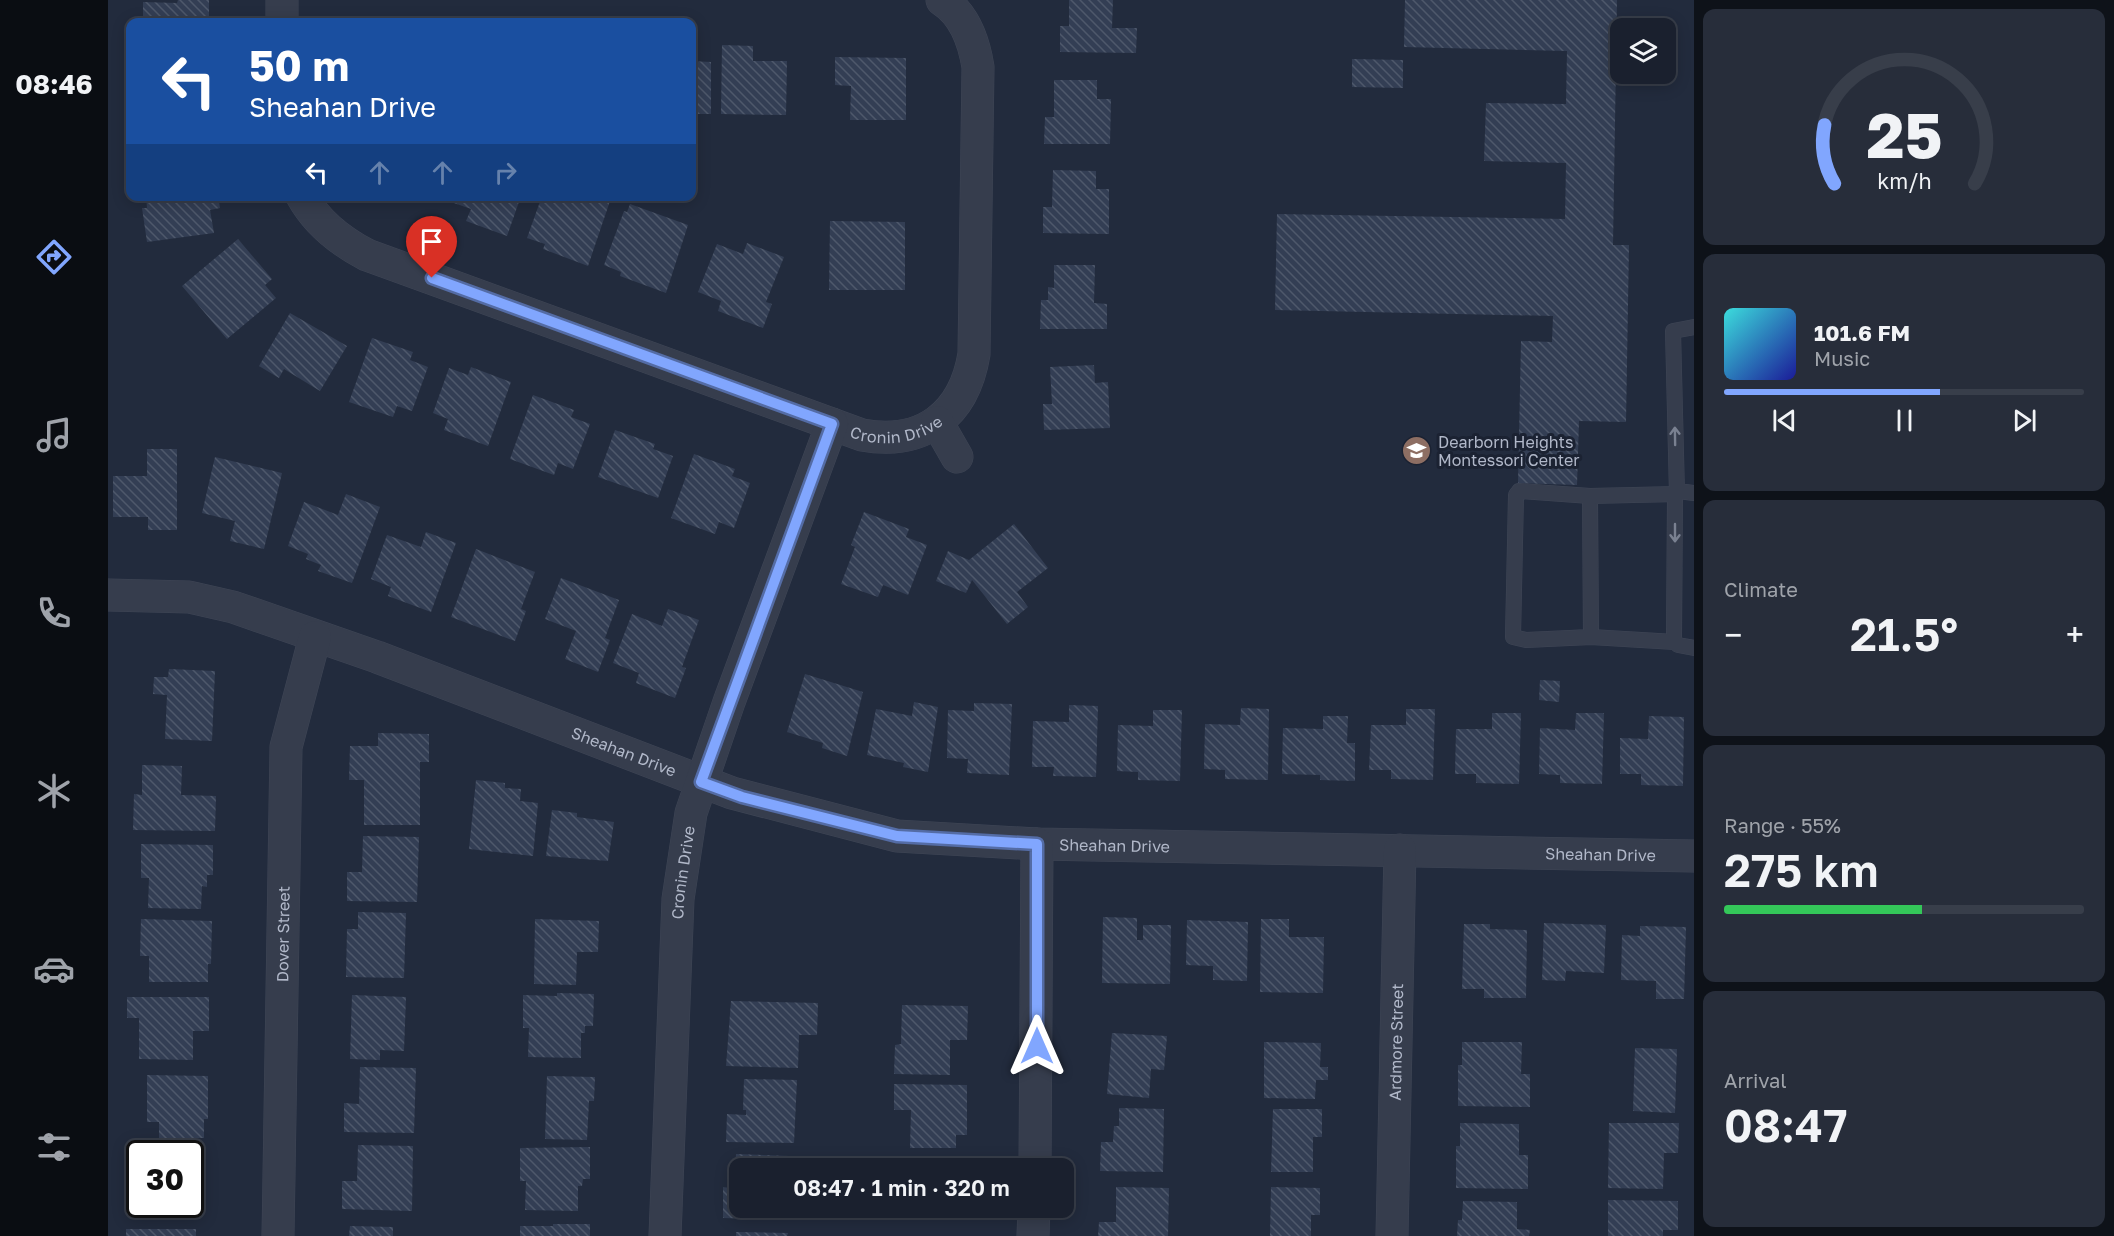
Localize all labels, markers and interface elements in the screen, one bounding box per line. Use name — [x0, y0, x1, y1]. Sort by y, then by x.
map controls — [1610, 18, 1676, 84]
button: layers — [1610, 18, 1676, 84]
text: 50 m — [249, 40, 349, 90]
icon: left — [150, 42, 228, 120]
text: 08:46 — [15, 68, 93, 100]
text: Sheahan Drive — [249, 91, 436, 123]
text: 25 — [1866, 97, 1942, 172]
icon: left — [300, 156, 333, 189]
icon: ahead — [363, 156, 396, 189]
icon: ahead — [426, 156, 459, 189]
icon: right — [489, 156, 522, 189]
text: km/h — [1877, 169, 1931, 195]
pin — [406, 216, 457, 278]
icon: arrive — [415, 225, 448, 258]
icon: directions — [33, 236, 75, 278]
text: 101.6 FM — [1814, 319, 1910, 346]
text: Music — [1814, 346, 1870, 370]
icon: previous — [1768, 404, 1801, 437]
icon: pause — [1888, 404, 1921, 437]
icon: next — [2008, 404, 2041, 437]
street label: Cronin Drive — [847, 411, 946, 447]
icon: music — [33, 414, 75, 456]
one-way arrow — [1669, 426, 1681, 446]
place label: Dearborn Heights Montessori Center — [1438, 432, 1580, 470]
school or university icon: Dearborn Heights Montessori Center — [1401, 435, 1433, 467]
one-way arrow — [1669, 522, 1681, 542]
text: Climate — [1724, 577, 1798, 601]
icon: phone — [33, 592, 75, 634]
text: 21.5° — [1850, 607, 1958, 661]
text: − — [1724, 615, 1742, 654]
text: + — [2066, 615, 2084, 654]
street label: Sheahan Drive — [569, 722, 679, 781]
icon: climate — [33, 770, 75, 812]
text: Range · 55% — [1724, 813, 1841, 837]
street label: Cronin Drive — [667, 824, 699, 920]
street label: Sheahan Drive — [1059, 834, 1170, 856]
street label: Sheahan Drive — [1545, 843, 1656, 865]
text: 275 km — [1724, 843, 1879, 897]
street label: Dover Street — [272, 886, 294, 982]
icon: car — [33, 948, 75, 990]
street label: Ardmore Street — [1385, 983, 1407, 1101]
position arrow — [1005, 1014, 1069, 1078]
text: Arrival — [1724, 1068, 1787, 1092]
text: 08:47 — [1724, 1098, 1848, 1152]
icon: filters — [33, 1126, 75, 1168]
speed limit sign: 30 — [126, 1140, 204, 1218]
text: 08:47 · 1 min · 320 m — [793, 1174, 1010, 1201]

